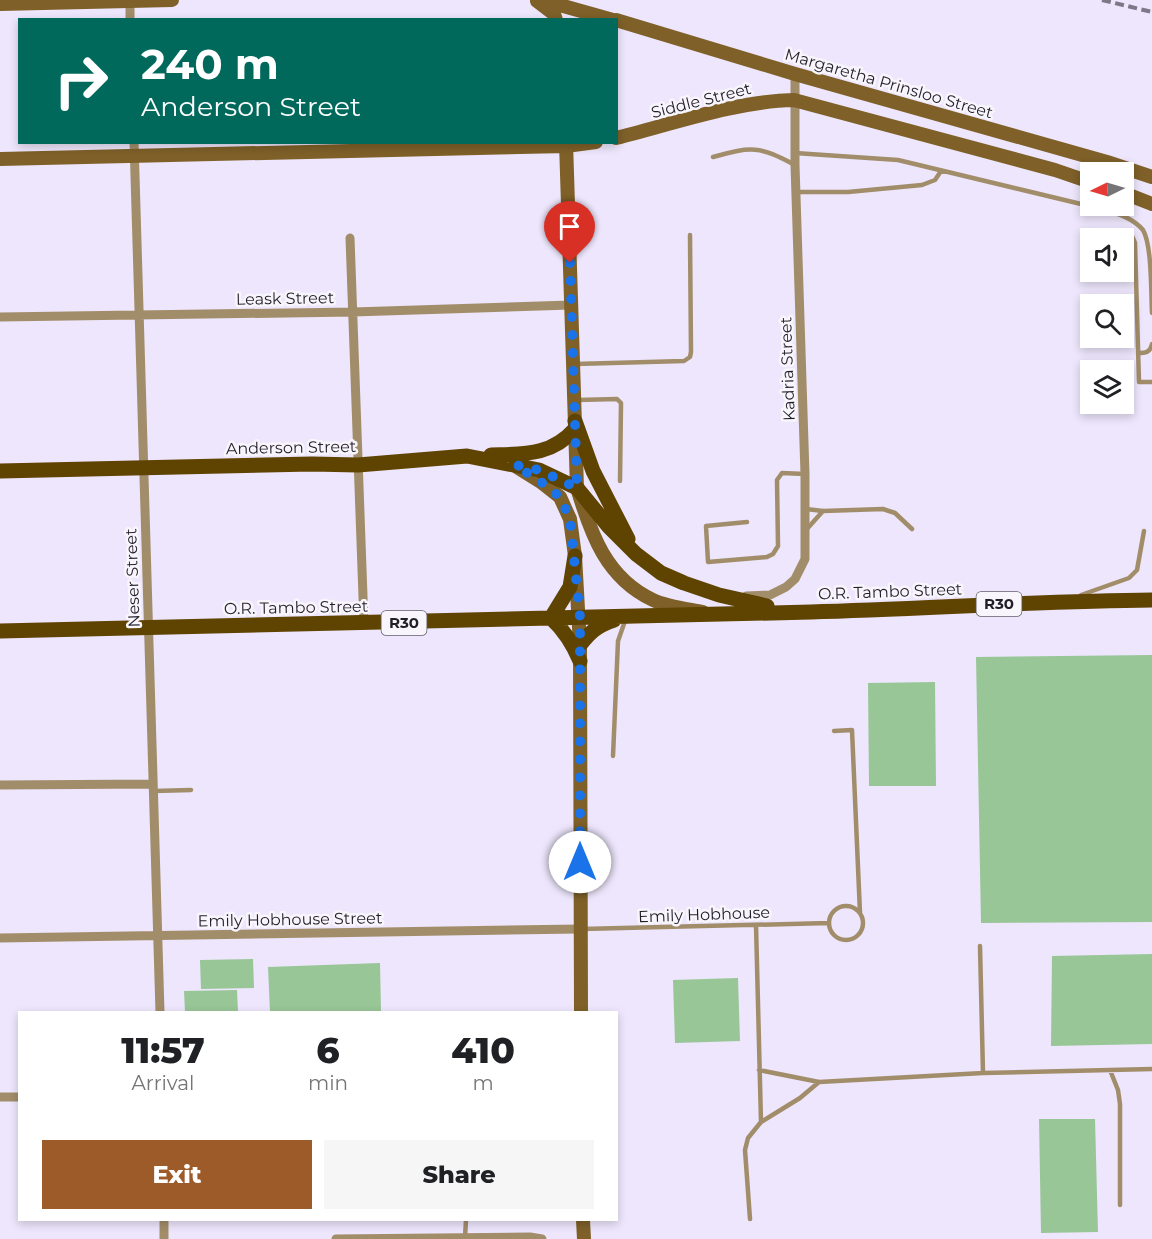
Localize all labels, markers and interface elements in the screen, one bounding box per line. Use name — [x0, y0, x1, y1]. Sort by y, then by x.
text: 240 m — [141, 38, 279, 90]
icon: right — [42, 42, 120, 120]
street label: Margaretha Prinsloo Street — [783, 45, 996, 122]
street label: Siddle Street — [649, 79, 754, 122]
text: Anderson Street — [141, 90, 361, 123]
north arrow — [1080, 162, 1134, 216]
map controls — [1080, 162, 1134, 414]
pin — [544, 201, 595, 263]
icon: arrive — [553, 210, 586, 243]
button: sound — [1080, 228, 1134, 282]
street label: Leask Street — [236, 288, 335, 309]
button: search — [1080, 294, 1134, 348]
street label: Kadria Street — [776, 316, 799, 421]
button: layers — [1080, 360, 1134, 414]
street label: Anderson Street — [226, 437, 357, 458]
street label: Neser Street — [121, 528, 144, 628]
street label: O.R. Tambo Street — [818, 579, 963, 604]
road number: R30 — [976, 592, 1022, 616]
street label: O.R. Tambo Street — [224, 597, 369, 618]
road number: R30 — [382, 611, 426, 635]
position arrow — [548, 830, 612, 894]
street label: Emily Hobhouse — [638, 903, 770, 926]
street label: Emily Hobhouse Street — [198, 908, 383, 931]
text: 11:57 — [121, 1028, 205, 1072]
text: 6 — [316, 1028, 340, 1072]
text: 410 — [451, 1028, 515, 1072]
text: Arrival — [131, 1071, 195, 1095]
text: min — [308, 1071, 348, 1095]
text: m — [472, 1071, 494, 1095]
button: Exit — [42, 1140, 312, 1209]
button: Share — [324, 1140, 594, 1209]

